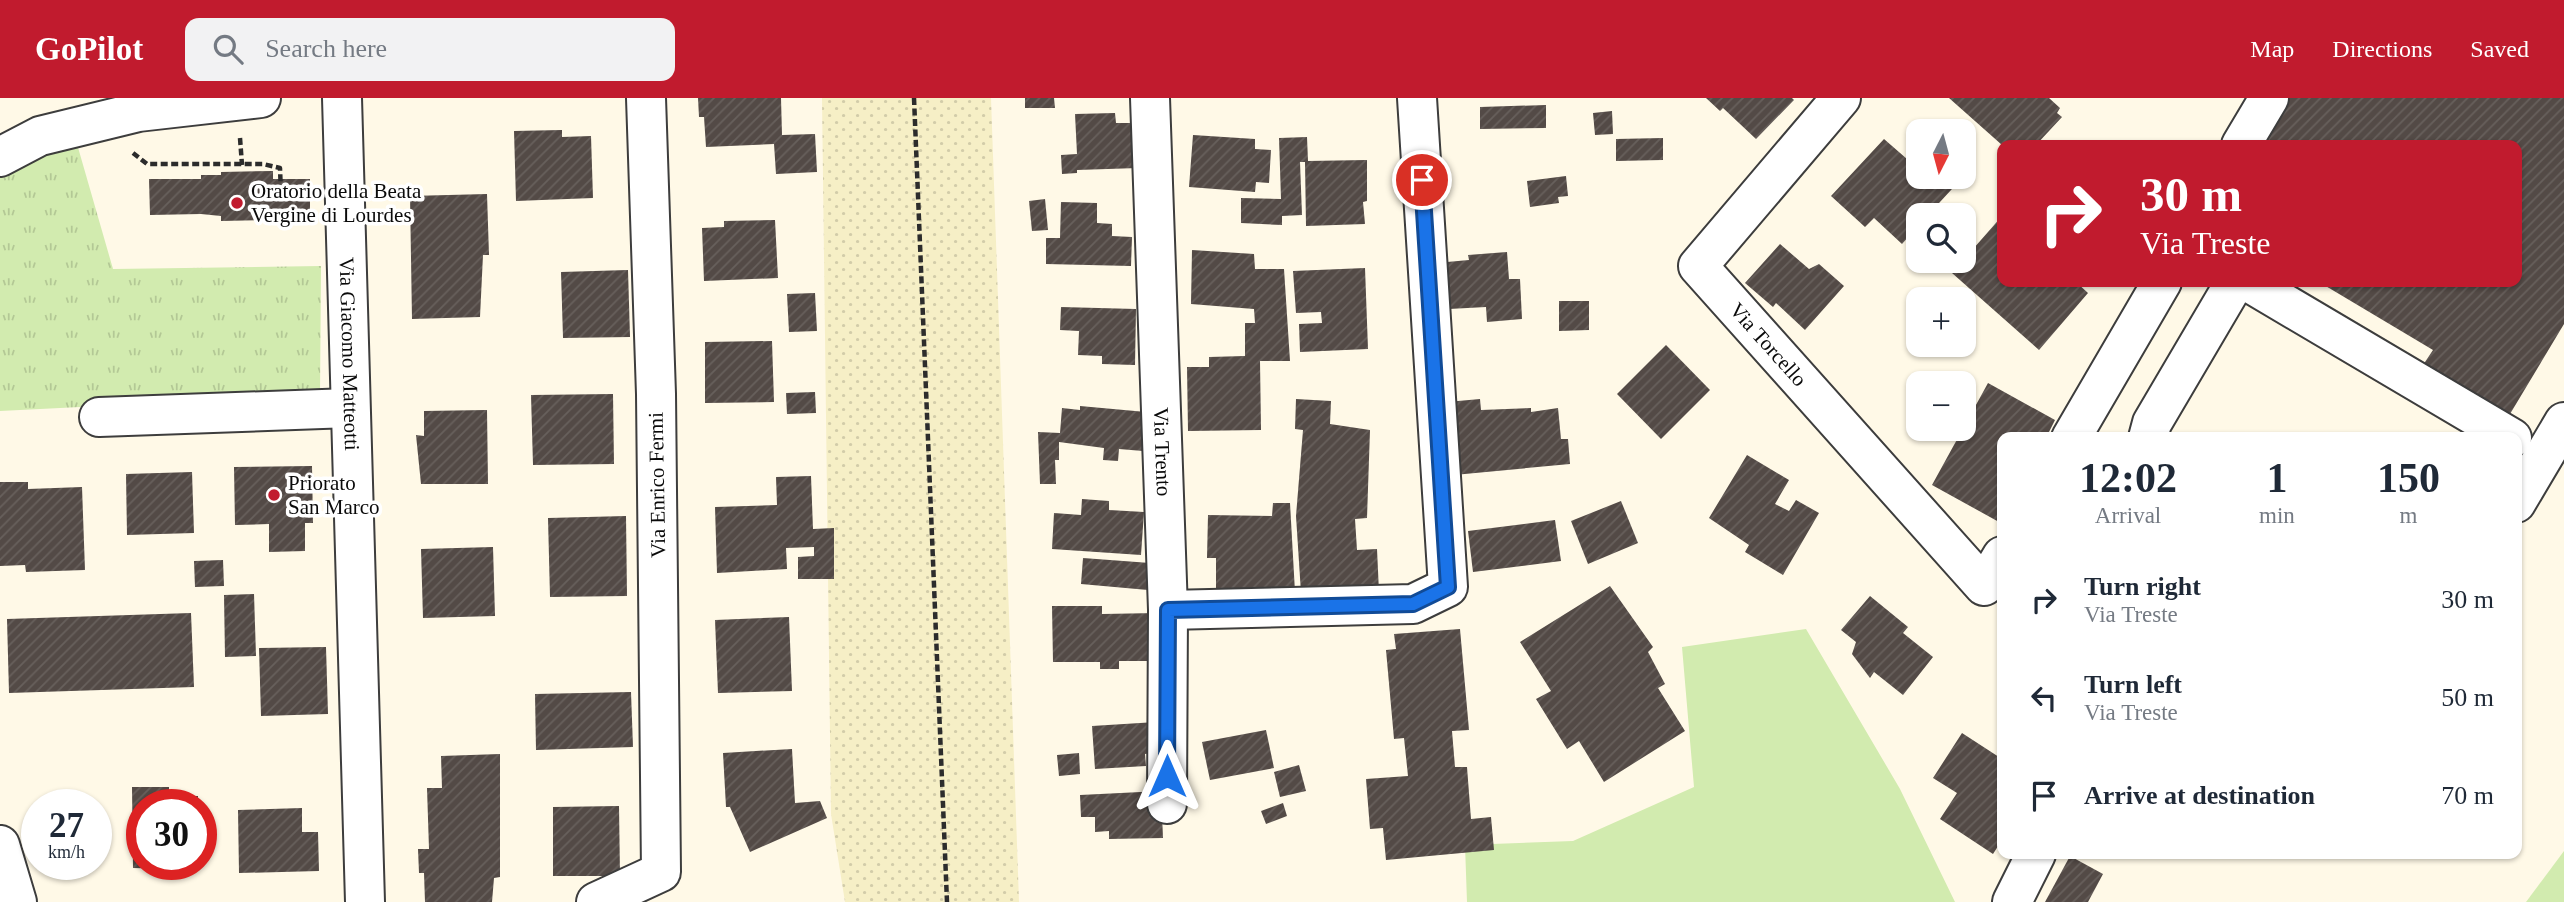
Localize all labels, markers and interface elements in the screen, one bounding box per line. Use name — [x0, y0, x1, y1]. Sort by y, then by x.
search box — [185, 18, 675, 81]
icon: search — [209, 30, 247, 68]
text: GoPilot — [35, 31, 143, 67]
text: Search here — [265, 34, 387, 63]
text: Map — [2250, 36, 2294, 62]
text: Directions — [2332, 36, 2432, 62]
text: Saved — [2470, 36, 2529, 62]
north arrow — [1906, 119, 1976, 189]
map controls — [1906, 119, 1976, 441]
pin — [1392, 150, 1452, 210]
icon: arrive — [1403, 161, 1441, 199]
text: 30 m — [2140, 167, 2242, 222]
icon: right — [2025, 168, 2116, 259]
place label: Oratorio della Beata Vergine di Lourdes — [251, 179, 422, 227]
marker: Oratorio della Beata Vergine di Lourdes — [229, 195, 245, 211]
button: search — [1906, 203, 1976, 273]
text: Via Treste — [2140, 225, 2271, 261]
street label: Via Giacomo Matteotti — [335, 257, 364, 451]
button: + — [1906, 287, 1976, 357]
street label: Via Torcello — [1725, 298, 1812, 391]
button: − — [1906, 371, 1976, 441]
street label: Via Trento — [1149, 407, 1176, 497]
street label: Via Enrico Fermi — [644, 412, 670, 558]
text: 12:02 — [2079, 455, 2177, 501]
text: 1 — [2266, 455, 2287, 501]
text: 150 — [2377, 455, 2440, 501]
place label: Priorato San Marco — [288, 471, 380, 519]
marker: Priorato San Marco — [266, 487, 282, 503]
text: Arrival — [2095, 503, 2161, 528]
text: min — [2259, 503, 2295, 528]
text: m — [2399, 503, 2417, 528]
text: Turn right — [2084, 572, 2201, 601]
icon: right — [2025, 581, 2063, 619]
text: 30 m — [2441, 585, 2494, 614]
text: Via Treste — [2084, 602, 2178, 627]
text: Turn left — [2084, 670, 2182, 699]
icon: left — [2025, 679, 2063, 717]
text: 50 m — [2441, 683, 2494, 712]
text: Via Treste — [2084, 700, 2178, 725]
position arrow — [1130, 739, 1204, 813]
icon: arrive — [2025, 777, 2063, 815]
text: Arrive at destination — [2084, 781, 2315, 810]
text: 70 m — [2441, 781, 2494, 810]
speed limit sign: 30 — [126, 789, 217, 880]
text: 27 — [49, 806, 84, 845]
text: km/h — [48, 842, 85, 862]

